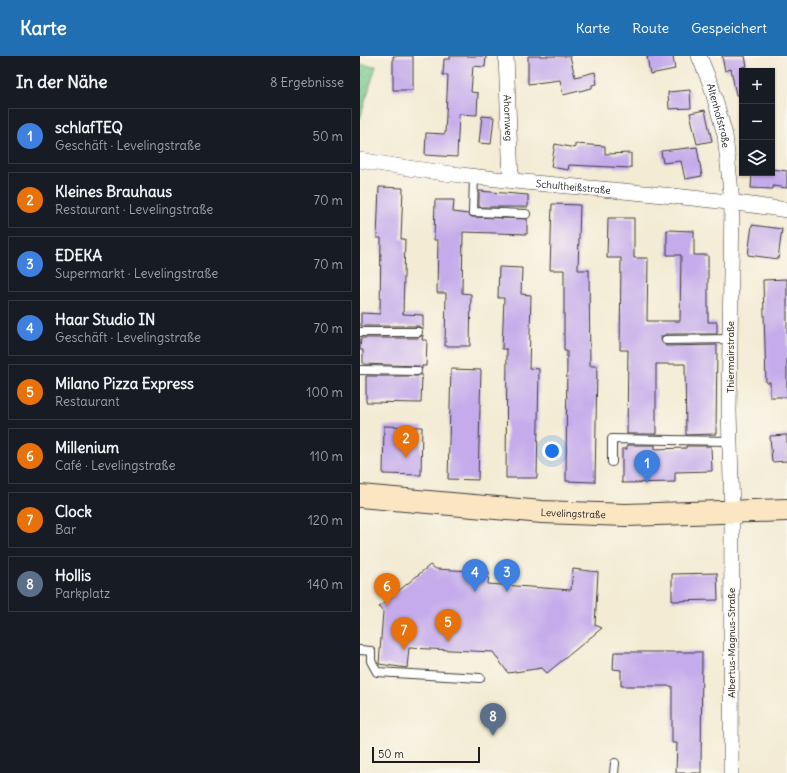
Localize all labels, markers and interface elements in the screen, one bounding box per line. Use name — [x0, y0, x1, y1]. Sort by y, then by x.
text: Karte — [20, 16, 67, 40]
text: Karte — [576, 19, 610, 37]
text: Route — [632, 19, 669, 37]
text: Gespeichert — [691, 19, 767, 37]
map controls — [739, 68, 775, 176]
button: + — [739, 68, 775, 104]
text: In der Nähe — [16, 71, 108, 93]
text: 8 Ergebnisse — [270, 74, 344, 91]
street label: Altenhofstraße — [704, 82, 733, 148]
street label: Ahornweg — [501, 94, 516, 141]
button: − — [739, 104, 775, 140]
text: schlafTEQ — [55, 118, 123, 137]
text: 1 — [27, 128, 33, 145]
text: 50 m — [312, 128, 343, 145]
text: Geschäft · Levelingstraße — [55, 137, 201, 154]
button: layers — [739, 140, 775, 176]
street label: Schultheißstraße — [535, 177, 611, 196]
text: Kleines Brauhaus — [55, 182, 172, 201]
text: 2 — [26, 192, 34, 209]
text: 70 m — [314, 192, 343, 209]
text: Restaurant · Levelingstraße — [55, 201, 213, 218]
text: EDEKA — [55, 246, 102, 265]
text: 3 — [26, 256, 34, 273]
text: 70 m — [314, 256, 343, 273]
text: Supermarkt · Levelingstraße — [55, 265, 218, 282]
text: Haar Studio IN — [55, 310, 155, 329]
text: 4 — [26, 320, 34, 337]
text: 70 m — [314, 320, 343, 337]
street label: Thiermairstraße — [724, 321, 737, 393]
text: Geschäft · Levelingstraße — [55, 329, 201, 346]
text: Milano Pizza Express — [55, 374, 194, 393]
text: 5 — [26, 384, 34, 401]
text: 100 m — [306, 384, 343, 401]
text: Restaurant — [55, 393, 120, 410]
pin: 2 — [393, 425, 419, 458]
text: Millenium — [55, 438, 119, 457]
your location — [542, 441, 562, 461]
text: 6 — [26, 448, 34, 465]
text: 110 m — [310, 448, 343, 465]
pin: 1 — [634, 450, 660, 483]
text: Café · Levelingstraße — [55, 457, 175, 474]
text: Clock — [55, 502, 92, 521]
street label: Levelingstraße — [540, 505, 606, 521]
text: 7 — [27, 512, 33, 529]
text: 120 m — [308, 512, 343, 529]
text: Bar — [55, 521, 76, 538]
pin: 4 — [462, 559, 488, 592]
pin: 3 — [494, 559, 520, 592]
text: Hollis — [55, 566, 91, 585]
pin: 6 — [374, 573, 400, 606]
text: 8 — [26, 576, 34, 593]
text: 140 m — [307, 576, 343, 593]
text: Parkplatz — [55, 585, 110, 602]
street label: Albertus-Magnus-Straße — [725, 588, 738, 698]
pin: 5 — [435, 609, 461, 642]
pin: 7 — [391, 617, 417, 650]
pin: 8 — [480, 703, 506, 736]
scale bar — [372, 745, 480, 764]
text: 50 m — [378, 747, 404, 761]

